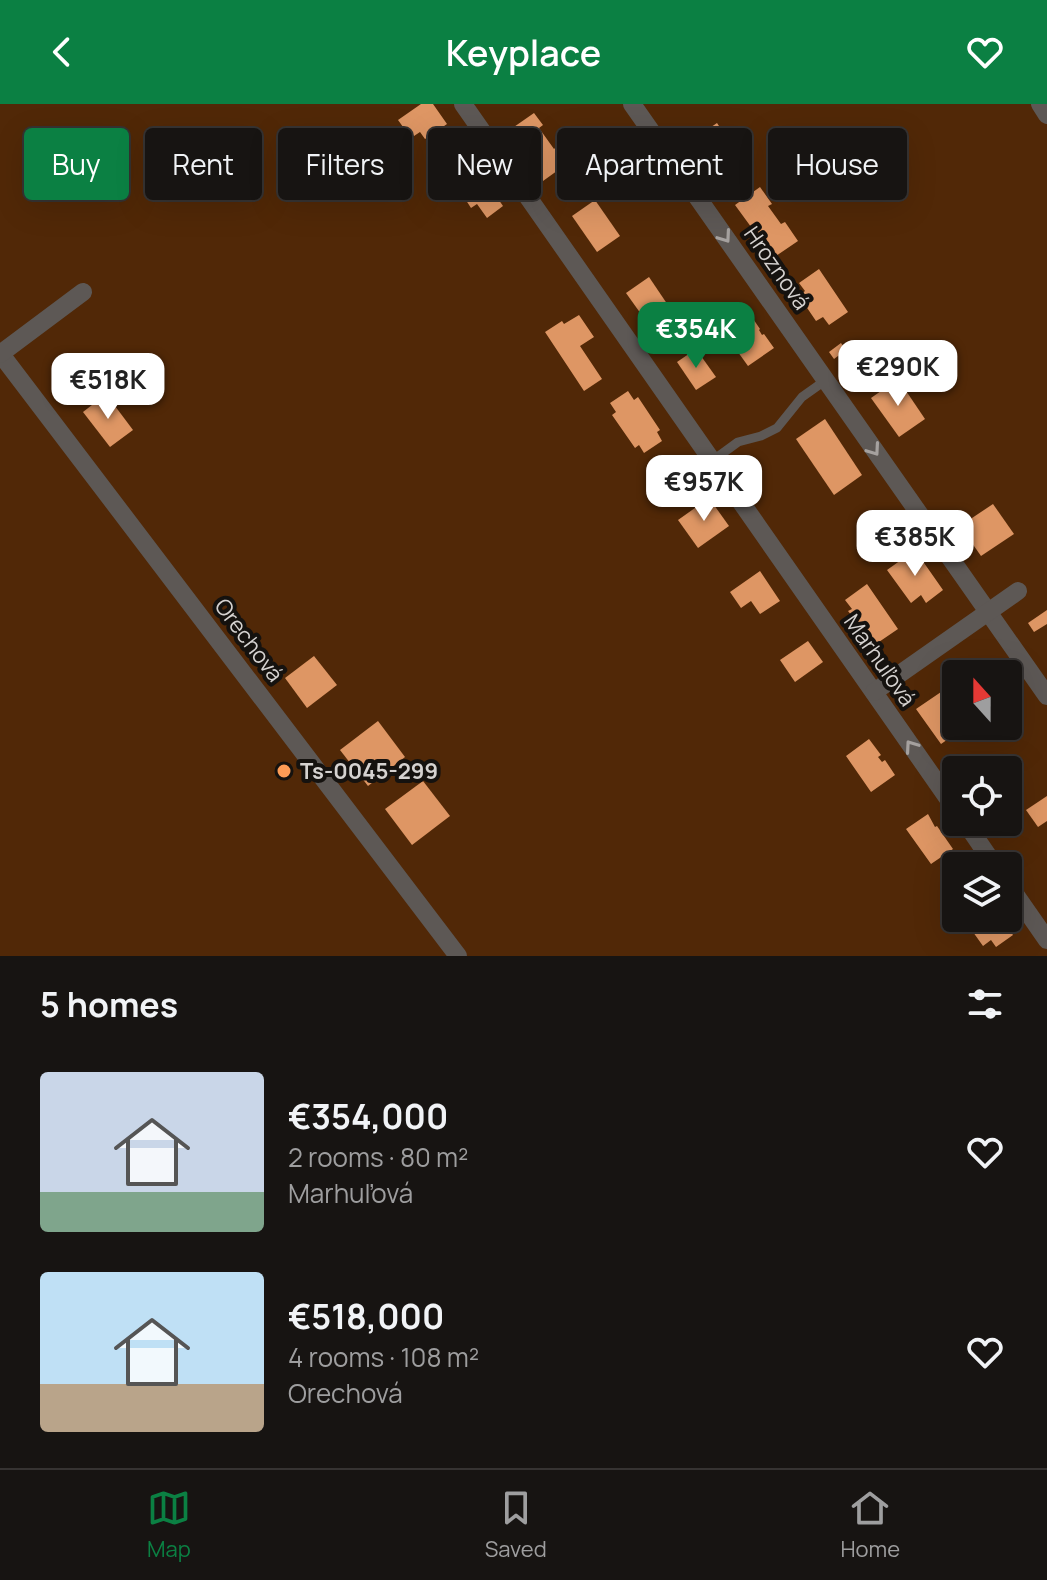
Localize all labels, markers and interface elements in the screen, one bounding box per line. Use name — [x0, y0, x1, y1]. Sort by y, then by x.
text: Keyplace — [446, 28, 601, 77]
icon: back — [40, 30, 84, 74]
icon: heart — [963, 30, 1007, 74]
chip: Buy — [24, 128, 129, 200]
chip: Rent — [145, 128, 262, 200]
chip: Filters — [278, 128, 412, 200]
chip: New — [428, 128, 541, 200]
chip: Apartment — [557, 128, 752, 200]
chip: House — [768, 128, 907, 200]
street label: Hroznová — [737, 220, 817, 316]
one-way arrow — [715, 228, 730, 242]
pin: €354K — [640, 302, 752, 370]
text: €354K — [656, 310, 736, 346]
pin: €290K — [842, 340, 954, 408]
text: €290K — [856, 348, 940, 384]
pin: €518K — [52, 353, 164, 421]
text: €518K — [69, 361, 147, 397]
one-way arrow — [864, 441, 879, 455]
pin: €957K — [648, 455, 760, 523]
text: €957K — [664, 463, 744, 499]
pin: €385K — [859, 510, 971, 578]
text: €385K — [875, 518, 955, 554]
street label: Orechová — [208, 592, 290, 688]
street label: Marhuľová — [837, 608, 923, 712]
north arrow — [942, 660, 1022, 740]
map controls — [942, 660, 1022, 932]
one-way arrow — [906, 740, 921, 754]
place label: Ts-0045-299 — [300, 756, 438, 786]
button: locate — [942, 756, 1022, 836]
marker: Ts-0045-299 — [275, 762, 293, 780]
button: layers — [942, 852, 1022, 932]
text: 5 homes — [40, 981, 178, 1027]
icon: filters — [963, 982, 1007, 1026]
text: €354,000 — [288, 1093, 448, 1139]
icon: home — [104, 1104, 200, 1200]
icon: heart — [963, 1130, 1007, 1174]
text: 2 rooms · 80 m² — [288, 1139, 468, 1175]
text: Marhuľová — [288, 1175, 413, 1211]
text: €518,000 — [288, 1293, 444, 1339]
icon: home — [104, 1304, 200, 1400]
icon: heart — [963, 1330, 1007, 1374]
text: 4 rooms · 108 m² — [288, 1339, 479, 1375]
text: Orechová — [288, 1375, 403, 1411]
tab: Map — [147, 1486, 191, 1564]
tab: Saved — [485, 1486, 547, 1564]
tab: Home — [841, 1486, 900, 1564]

